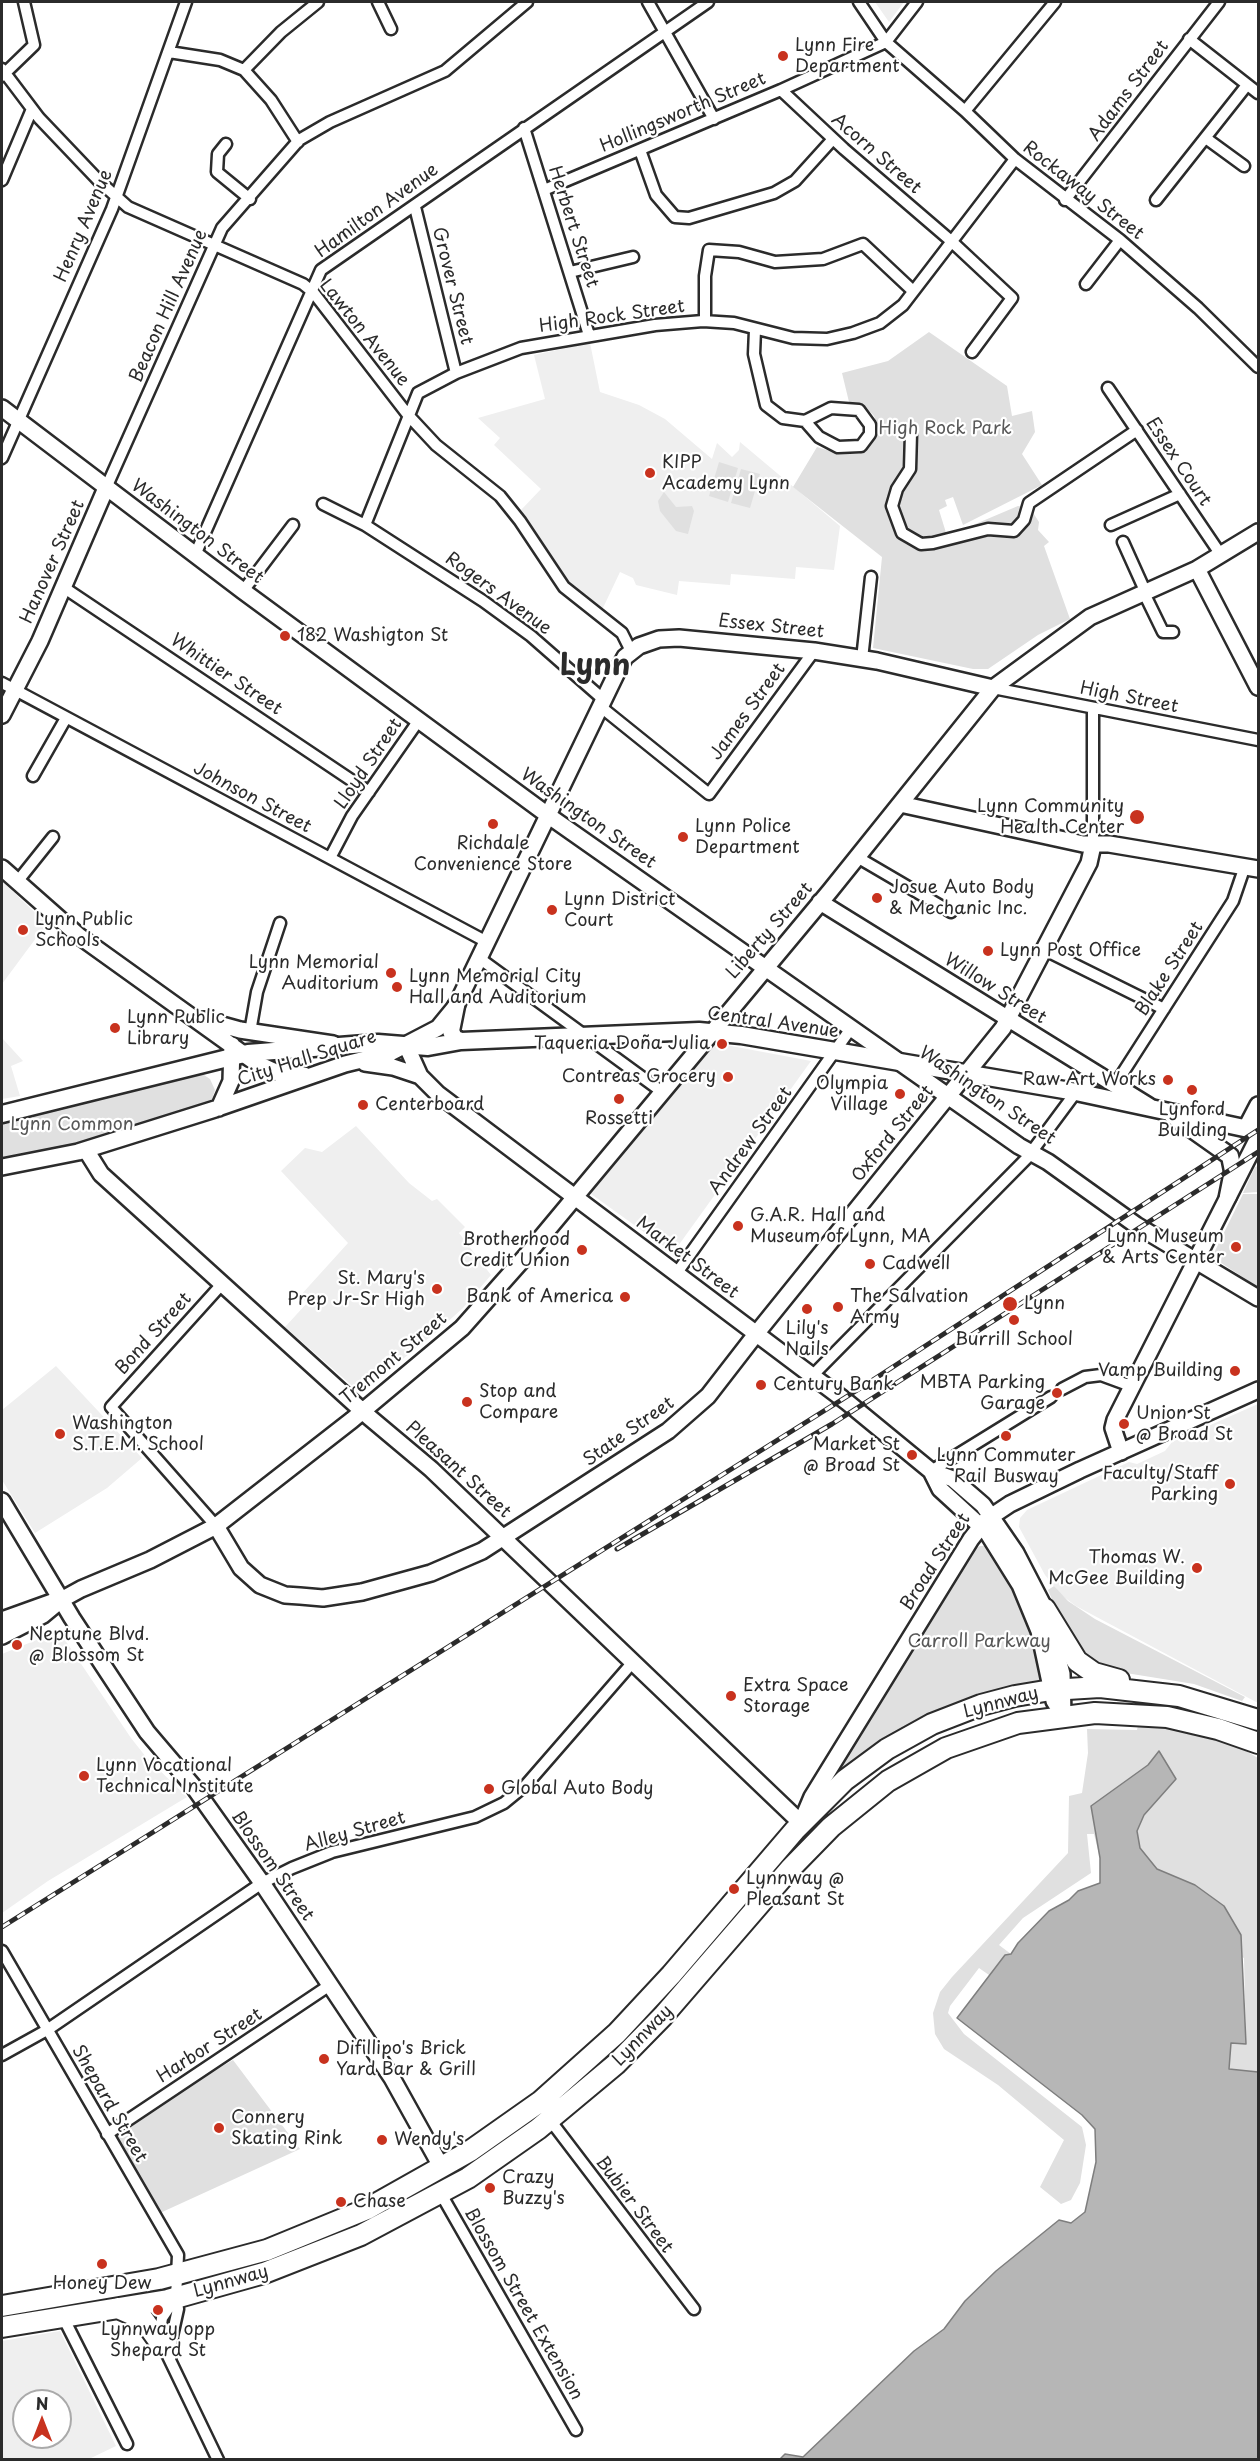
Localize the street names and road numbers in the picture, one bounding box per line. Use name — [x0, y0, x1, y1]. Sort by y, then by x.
street label: Adams Street — [1084, 36, 1174, 146]
street label: Hollingsworth Street — [597, 68, 769, 158]
street label: Acorn Street — [827, 109, 925, 199]
street label: Rockaway Street — [1018, 137, 1148, 245]
street label: Hamilton Avenue — [311, 159, 443, 263]
street label: Herbert Street — [543, 163, 603, 291]
street label: Henry Avenue — [51, 167, 117, 285]
street label: Grover Street — [427, 225, 477, 347]
street label: Beacon Hill Avenue — [126, 226, 212, 386]
street label: Lawton Avenue — [314, 275, 414, 391]
street label: High Rock Street — [538, 296, 686, 338]
street label: Essex Court — [1141, 414, 1215, 510]
street label: Washington Street — [126, 475, 268, 589]
street label: Hanover Street — [16, 497, 90, 627]
street label: Rogers Avenue — [441, 548, 555, 640]
street label: Essex Street — [717, 611, 825, 643]
street label: Whittier Street — [166, 630, 286, 720]
street label: James Street — [706, 659, 790, 765]
street label: High Street — [1078, 678, 1180, 718]
street label: Lloyd Street — [331, 715, 407, 813]
street label: Johnson Street — [189, 758, 315, 838]
street label: Washington Street — [516, 764, 660, 874]
street label: Liberty Street — [722, 878, 818, 984]
street label: Blake Street — [1132, 918, 1208, 1020]
street label: Willow Street — [940, 949, 1050, 1029]
street label: Central Avenue — [706, 1003, 840, 1043]
street label: City Hall Square — [235, 1026, 379, 1092]
street label: Washington Street — [915, 1042, 1059, 1150]
street label: Oxford Street — [847, 1081, 939, 1187]
street label: Andrew Street — [705, 1083, 797, 1199]
street label: Market Street — [631, 1212, 743, 1304]
street label: Bond Street — [112, 1289, 196, 1379]
street label: Tremont Street — [336, 1308, 452, 1410]
street label: State Street — [579, 1393, 679, 1471]
street label: Pleasant Street — [401, 1417, 515, 1523]
street label: Broad Street — [897, 1509, 975, 1615]
street label: Lynnway — [961, 1683, 1041, 1723]
street label: Blossom Street — [226, 1807, 318, 1925]
street label: Alley Street — [302, 1807, 408, 1857]
street label: Lynnway — [609, 2001, 677, 2071]
street label: Harbor Street — [153, 2004, 267, 2088]
street label: Shepard Street — [67, 2042, 151, 2166]
street label: Bubier Street — [591, 2152, 677, 2258]
street label: Blossom Street Extension — [459, 2204, 587, 2404]
street label: Lynnway — [191, 2261, 271, 2303]

